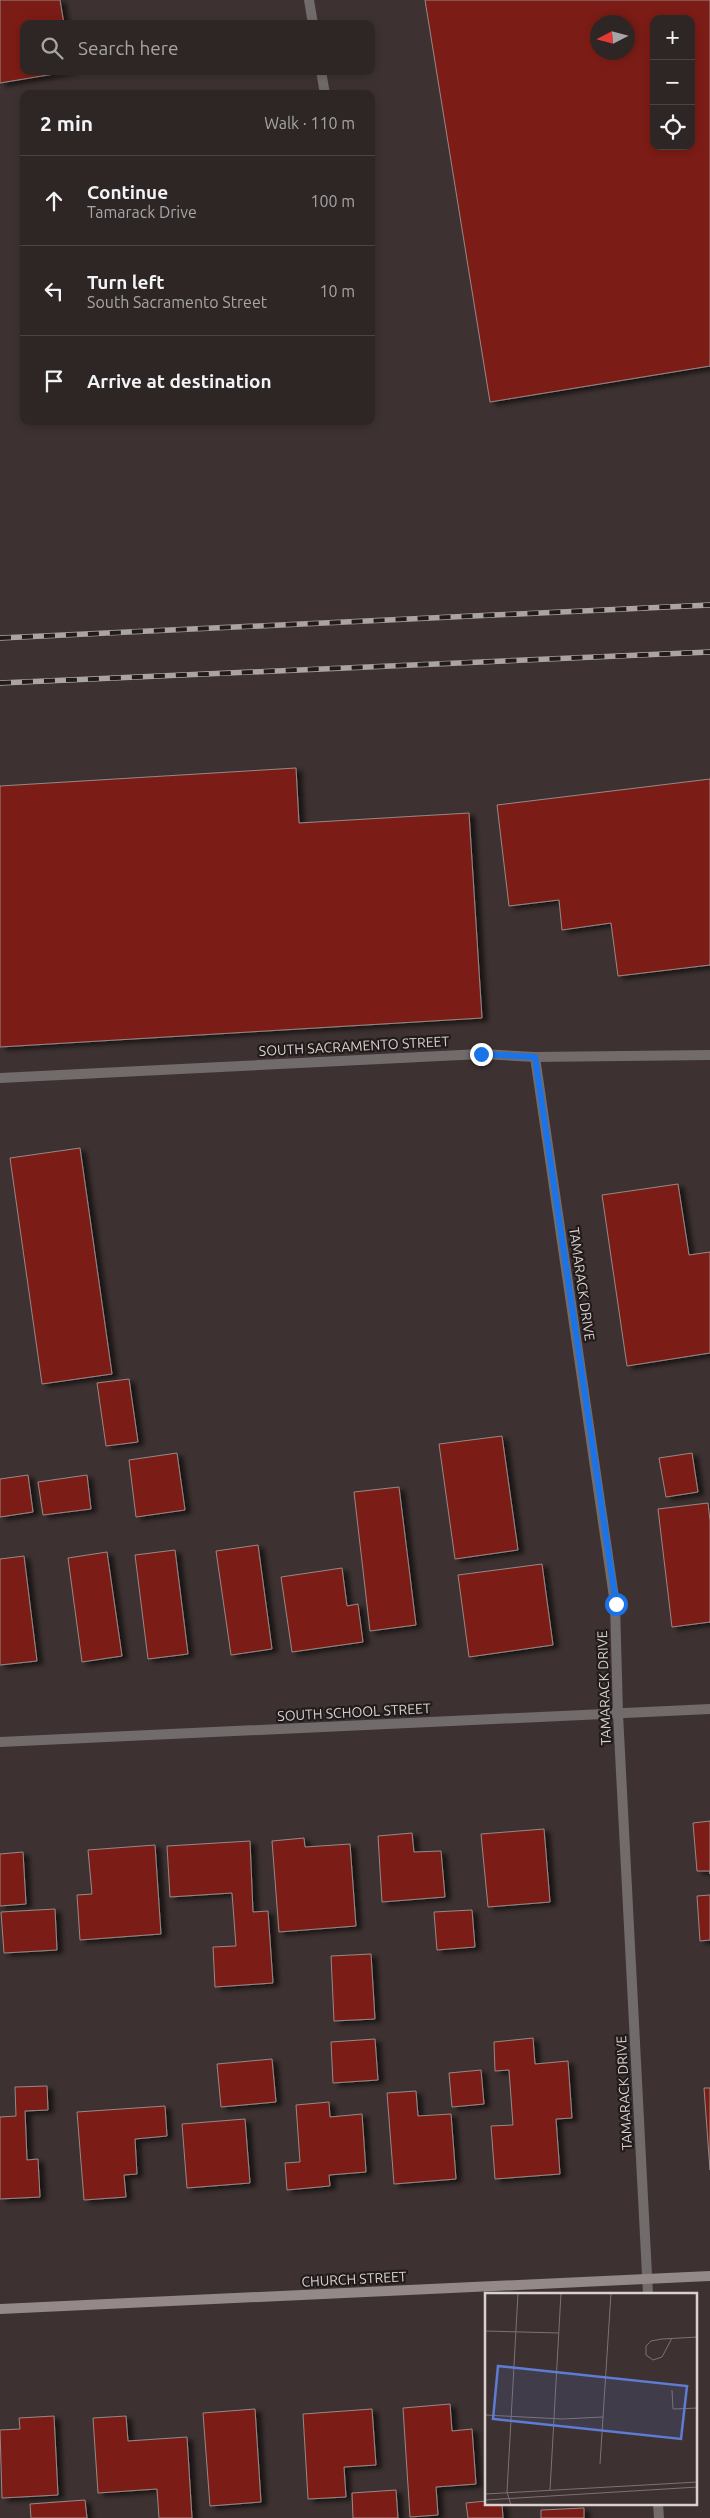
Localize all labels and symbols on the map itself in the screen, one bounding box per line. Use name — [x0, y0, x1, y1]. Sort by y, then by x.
north arrow — [590, 15, 635, 60]
street label: SOUTH SACRAMENTO STREET — [258, 1033, 450, 1059]
route end — [470, 1043, 493, 1066]
street label: TAMARACK DRIVE — [566, 1226, 598, 1342]
route start — [605, 1593, 628, 1616]
street label: TAMARACK DRIVE — [594, 1630, 614, 1746]
street label: SOUTH SCHOOL STREET — [277, 1700, 431, 1724]
street label: TAMARACK DRIVE — [613, 2035, 635, 2151]
street label: CHURCH STREET — [301, 2268, 407, 2290]
inset map — [485, 2293, 698, 2506]

